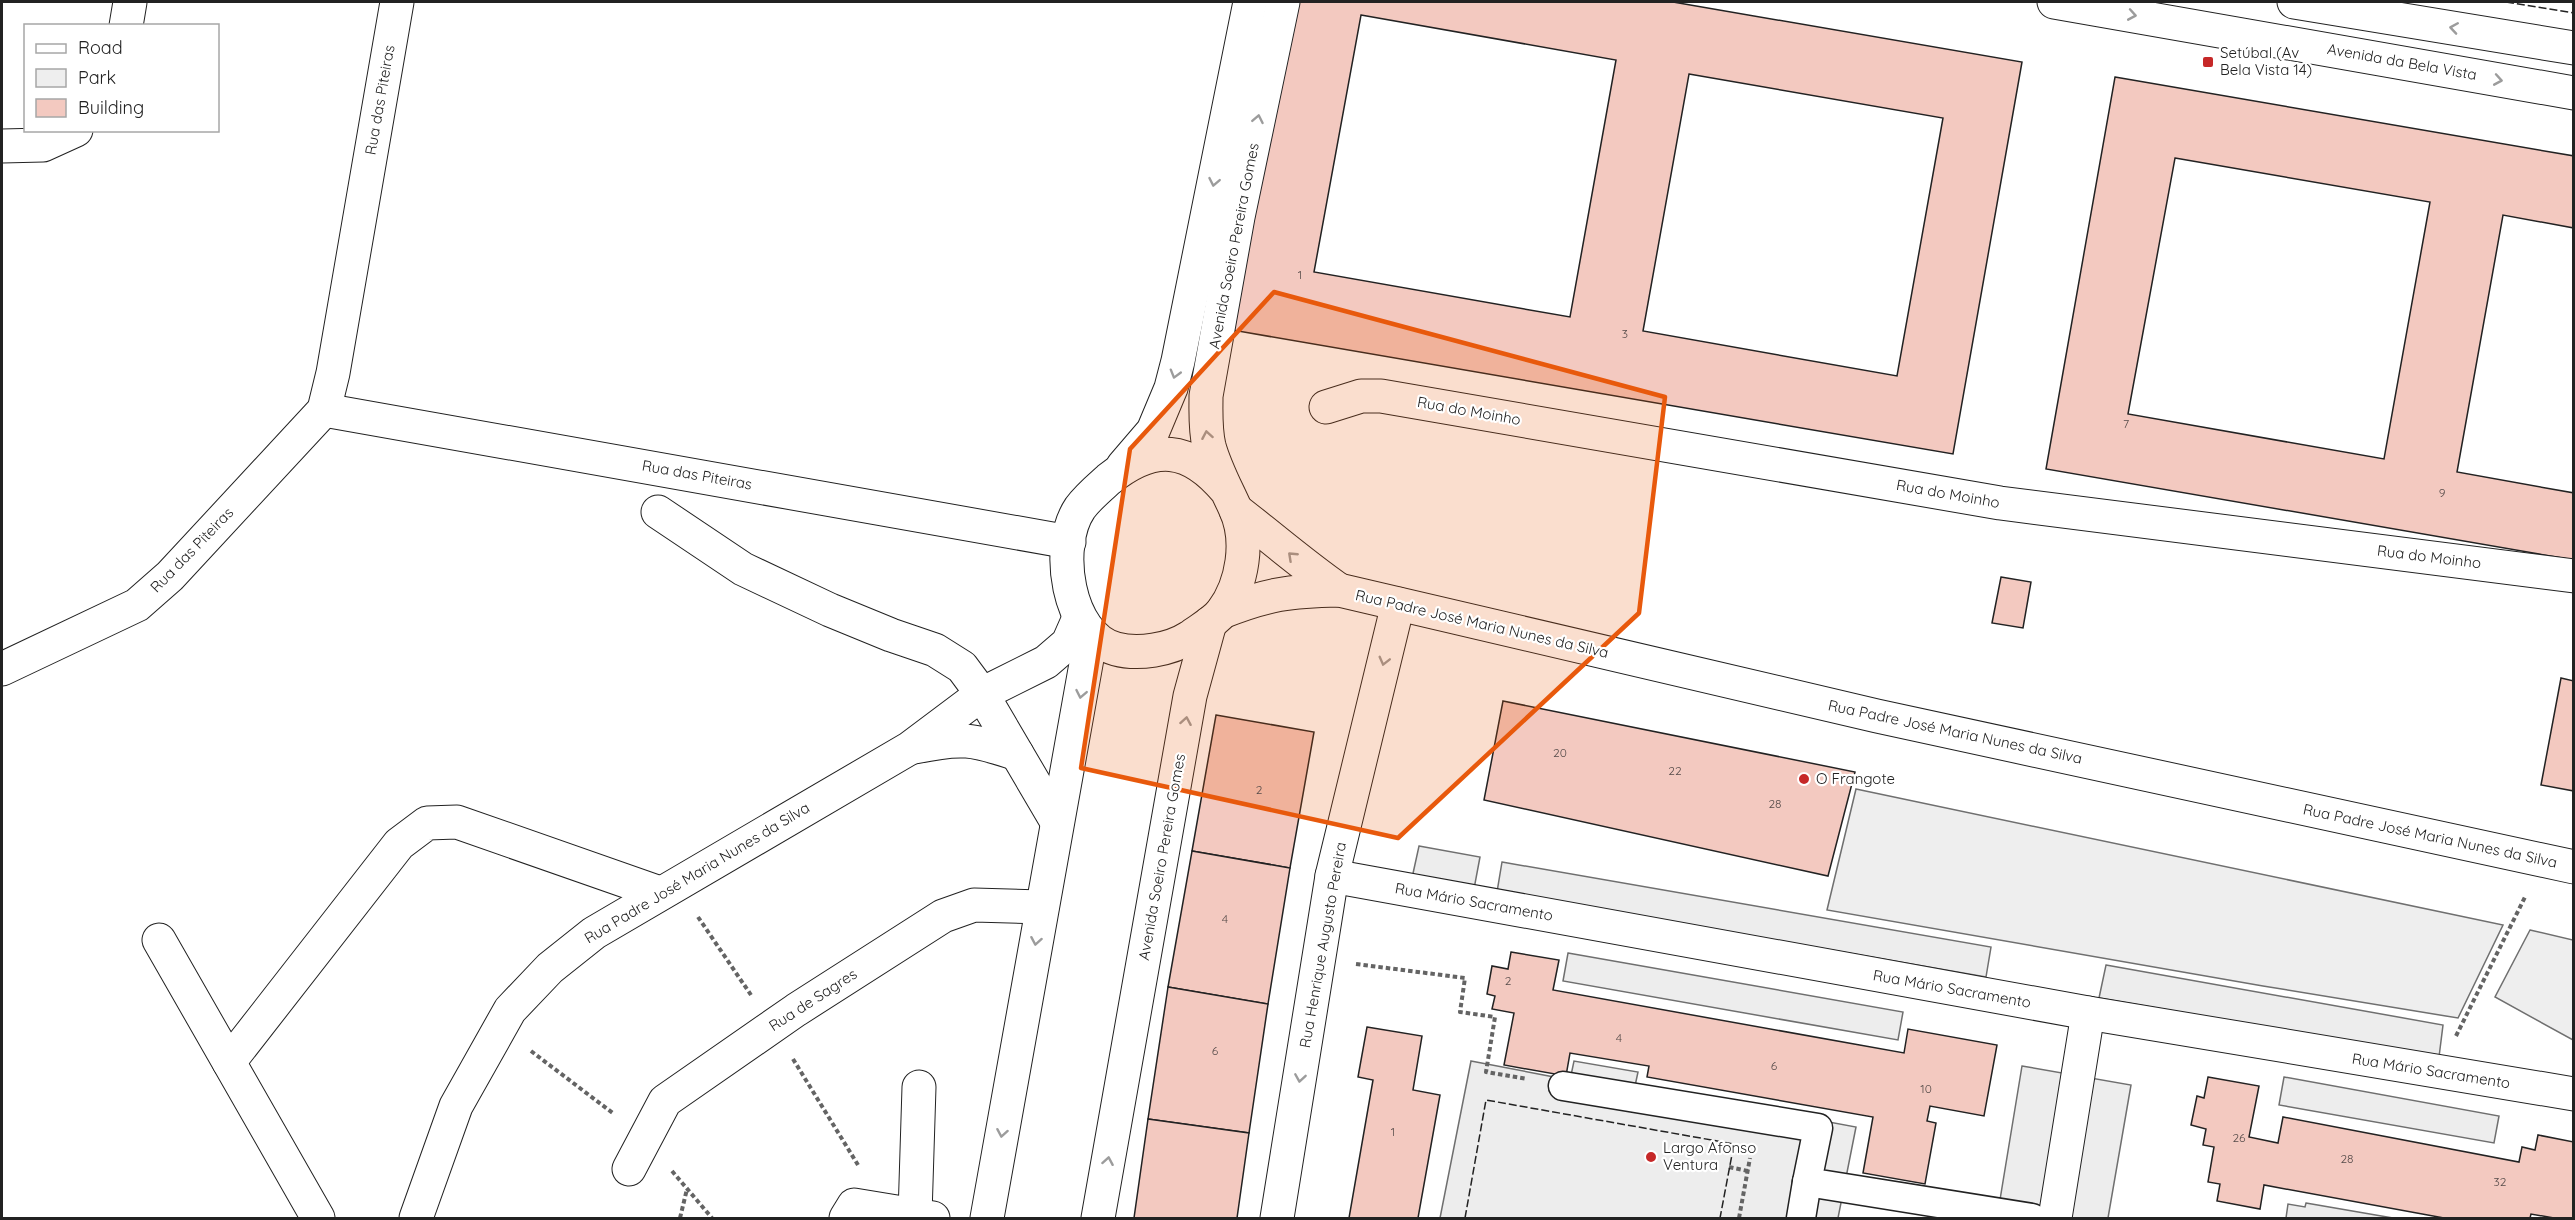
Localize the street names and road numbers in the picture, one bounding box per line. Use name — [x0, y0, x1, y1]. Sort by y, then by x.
street label: Avenida da Bela Vista — [2326, 39, 2478, 84]
street label: Rua das Piteiras — [360, 43, 399, 156]
street label: Avenida Soeiro Pereira Gomes — [1204, 141, 1263, 350]
street label: Rua do Moinho — [1416, 392, 1522, 429]
street label: Rua das Piteiras — [641, 455, 754, 494]
street label: Rua do Moinho — [1895, 475, 2001, 512]
street label: Rua das Piteiras — [146, 503, 237, 596]
street label: Rua do Moinho — [2376, 541, 2482, 572]
street label: Rua Padre José Maria Nunes da Silva — [1354, 585, 1611, 662]
street label: Rua Padre José Maria Nunes da Silva — [1826, 695, 2084, 768]
street label: Avenida Soeiro Pereira Gomes — [1134, 752, 1189, 962]
street label: Rua Padre José Maria Nunes da Silva — [581, 798, 813, 947]
street label: Rua Padre José Maria Nunes da Silva — [2301, 799, 2559, 872]
street label: Rua Henrique Augusto Pereira — [1295, 840, 1350, 1049]
street label: Rua Mário Sacramento — [1394, 878, 1555, 925]
street label: Rua de Sagres — [765, 964, 860, 1035]
street label: Rua Mário Sacramento — [1872, 965, 2033, 1012]
street label: Rua Mário Sacramento — [2351, 1049, 2512, 1092]

